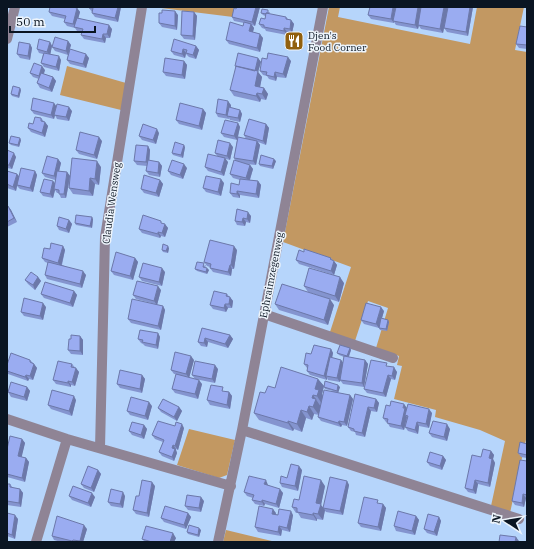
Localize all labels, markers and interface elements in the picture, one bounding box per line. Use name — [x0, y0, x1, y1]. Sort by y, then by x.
scale bar — [10, 8, 95, 34]
text: 50 m — [16, 14, 45, 29]
place label: Djen's Food Corner — [308, 29, 367, 54]
restaurant icon: Djen's Food Corner — [283, 30, 305, 52]
street label: Claudia Wensweg — [99, 161, 124, 245]
street label: Ephraimzegenweg — [257, 231, 286, 319]
north arrow — [486, 501, 526, 541]
text: N — [488, 513, 504, 525]

